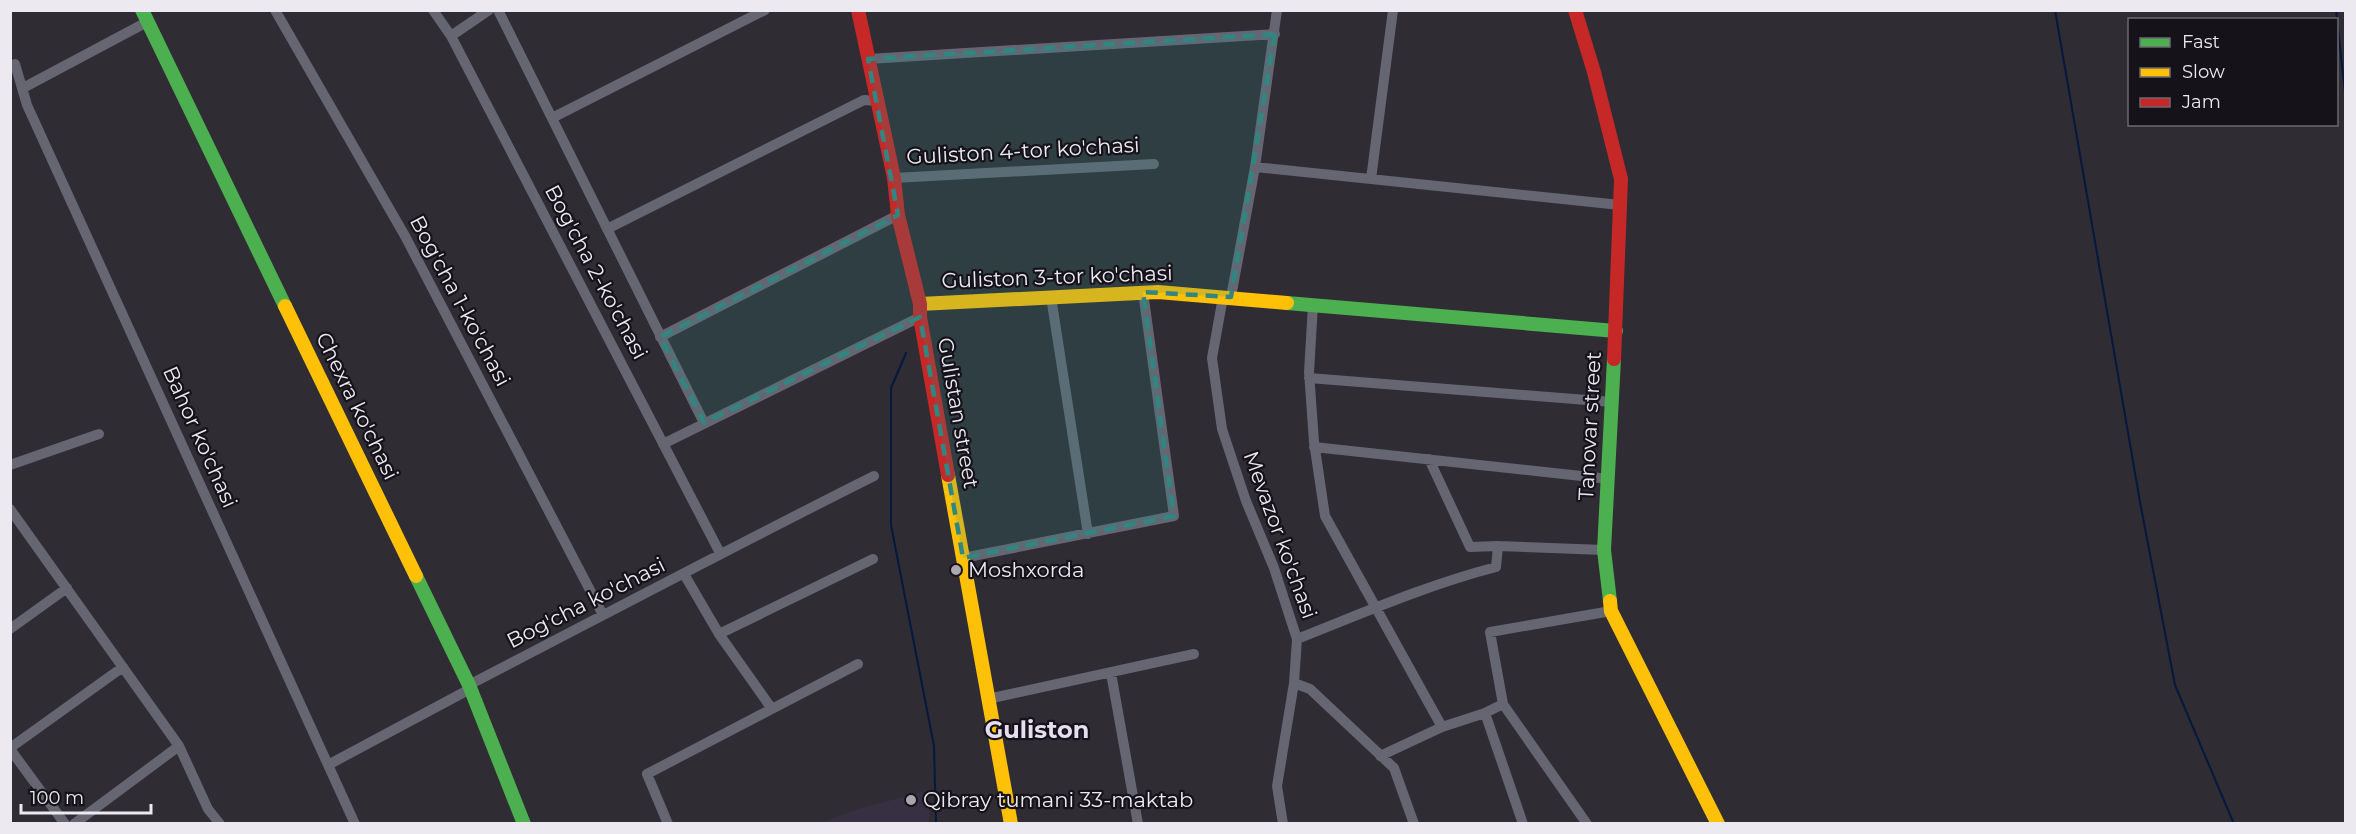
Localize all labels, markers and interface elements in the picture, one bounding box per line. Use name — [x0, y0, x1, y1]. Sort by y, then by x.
legend — [2128, 18, 2338, 126]
text: Fast — [2182, 31, 2220, 53]
text: Slow — [2182, 61, 2225, 83]
text: Jam — [2181, 91, 2221, 113]
street label: Guliston 4-tor ko'chasi — [906, 132, 1140, 169]
street label: Bog'cha 2-ko'chasi — [540, 180, 653, 363]
street label: Bog'cha 1-ko'chasi — [405, 211, 516, 390]
street label: Guliston 3-tor ko'chasi — [941, 260, 1173, 293]
street label: Chexra ko'chasi — [311, 328, 404, 484]
street label: Gulistan street — [933, 335, 984, 490]
street label: Tanovar street — [1573, 351, 1606, 501]
street label: Bahor ko'chasi — [158, 362, 243, 512]
street label: Mevazor ko'chasi — [1239, 448, 1322, 622]
street label: Bog'cha ko'chasi — [503, 552, 669, 653]
place label: Moshxorda — [968, 557, 1084, 582]
marker: Moshxorda — [949, 563, 963, 577]
district label: Guliston — [985, 715, 1089, 744]
scale bar — [21, 777, 152, 815]
text: 100 m — [30, 787, 84, 809]
place label: Qibray tumani 33-maktab — [923, 787, 1193, 812]
marker: Qibray tumani 33-maktab — [904, 793, 918, 807]

